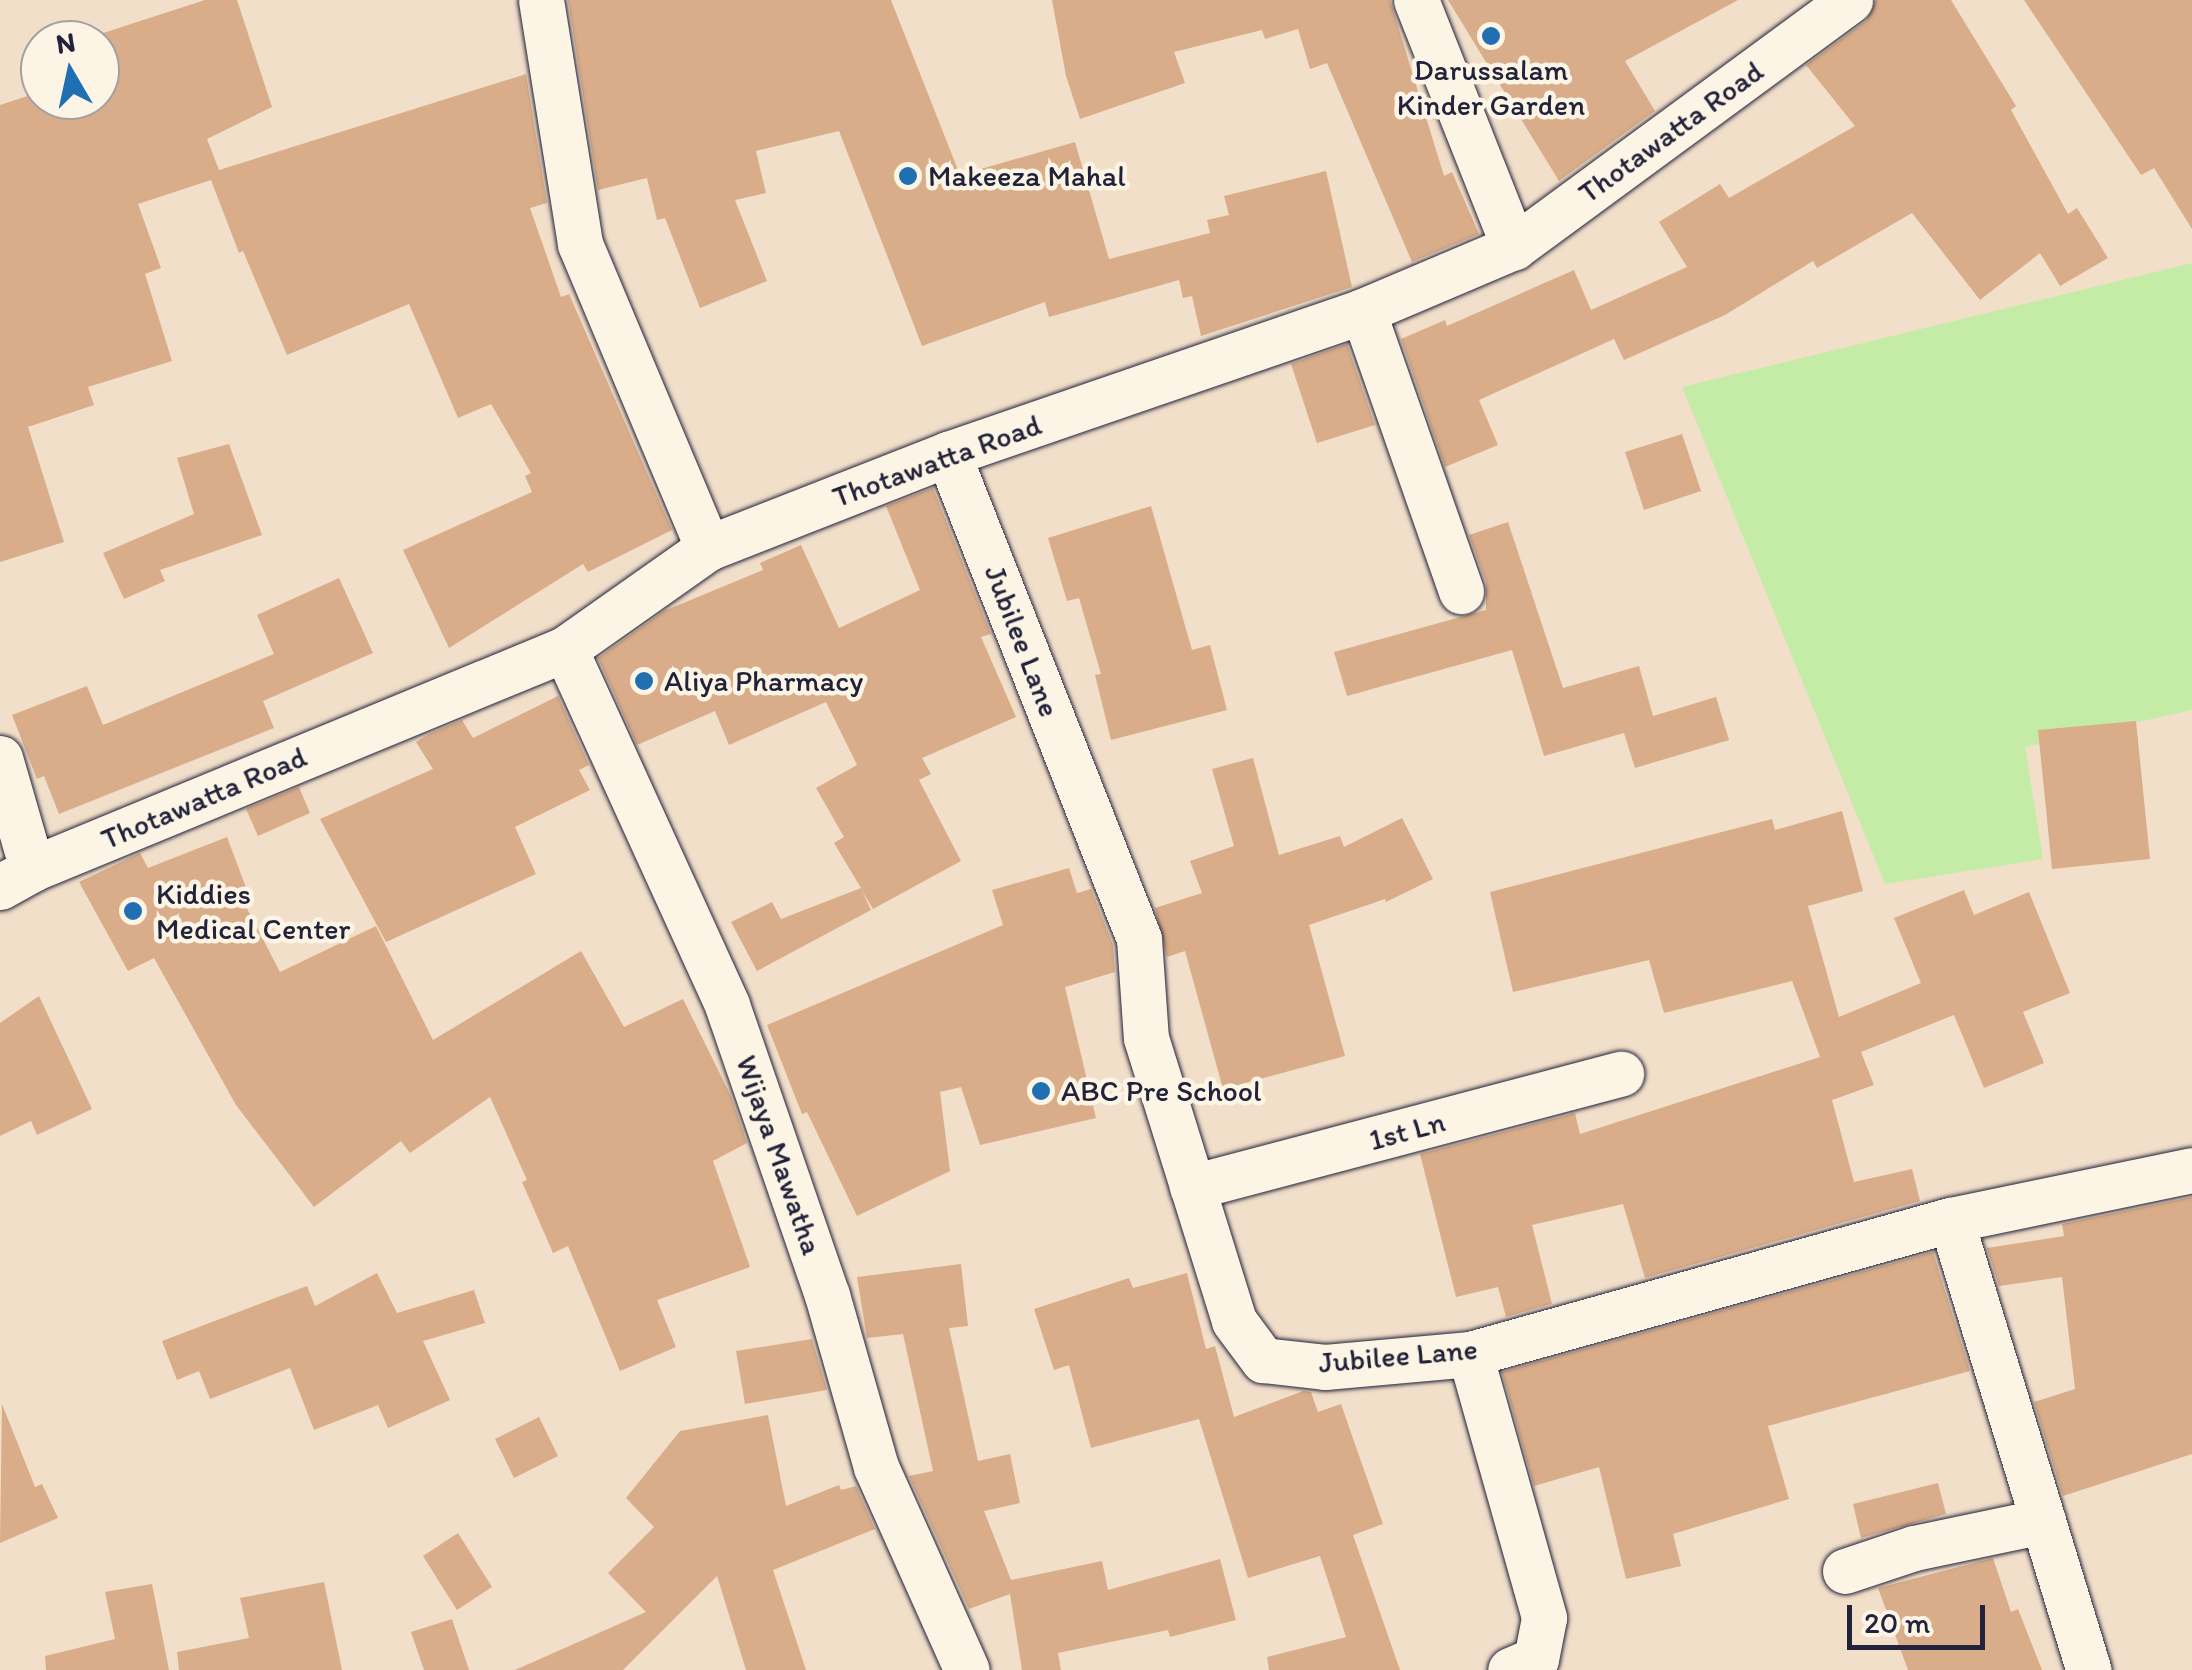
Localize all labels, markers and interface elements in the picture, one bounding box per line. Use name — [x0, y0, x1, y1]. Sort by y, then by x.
north arrow — [20, 20, 120, 120]
text: N — [54, 24, 78, 61]
marker: Darussalam Kinder Garden — [1480, 25, 1502, 47]
place label: Darussalam Kinder Garden — [1397, 52, 1585, 122]
street label: Thotawatta Road — [1572, 53, 1770, 211]
place label: Makeeza Mahal — [928, 158, 1126, 194]
marker: Makeeza Mahal — [897, 165, 919, 187]
street label: Thotawatta Road — [828, 407, 1046, 515]
street label: Jubilee Lane — [976, 560, 1068, 722]
place label: Aliya Pharmacy — [664, 663, 863, 699]
marker: Aliya Pharmacy — [633, 670, 655, 692]
street label: Thotawatta Road — [96, 739, 312, 857]
place label: Kiddies Medical Center — [156, 876, 351, 946]
marker: Kiddies Medical Center — [120, 898, 146, 924]
street label: Wijaya Mawatha — [728, 1050, 830, 1260]
place label: ABC Pre School — [1061, 1073, 1261, 1109]
marker: ABC Pre School — [1030, 1080, 1052, 1102]
street label: 1st Ln — [1365, 1104, 1449, 1158]
street label: Jubilee Lane — [1317, 1331, 1479, 1381]
scale bar — [1852, 1585, 1990, 1647]
text: 20 m — [1864, 1604, 1930, 1641]

